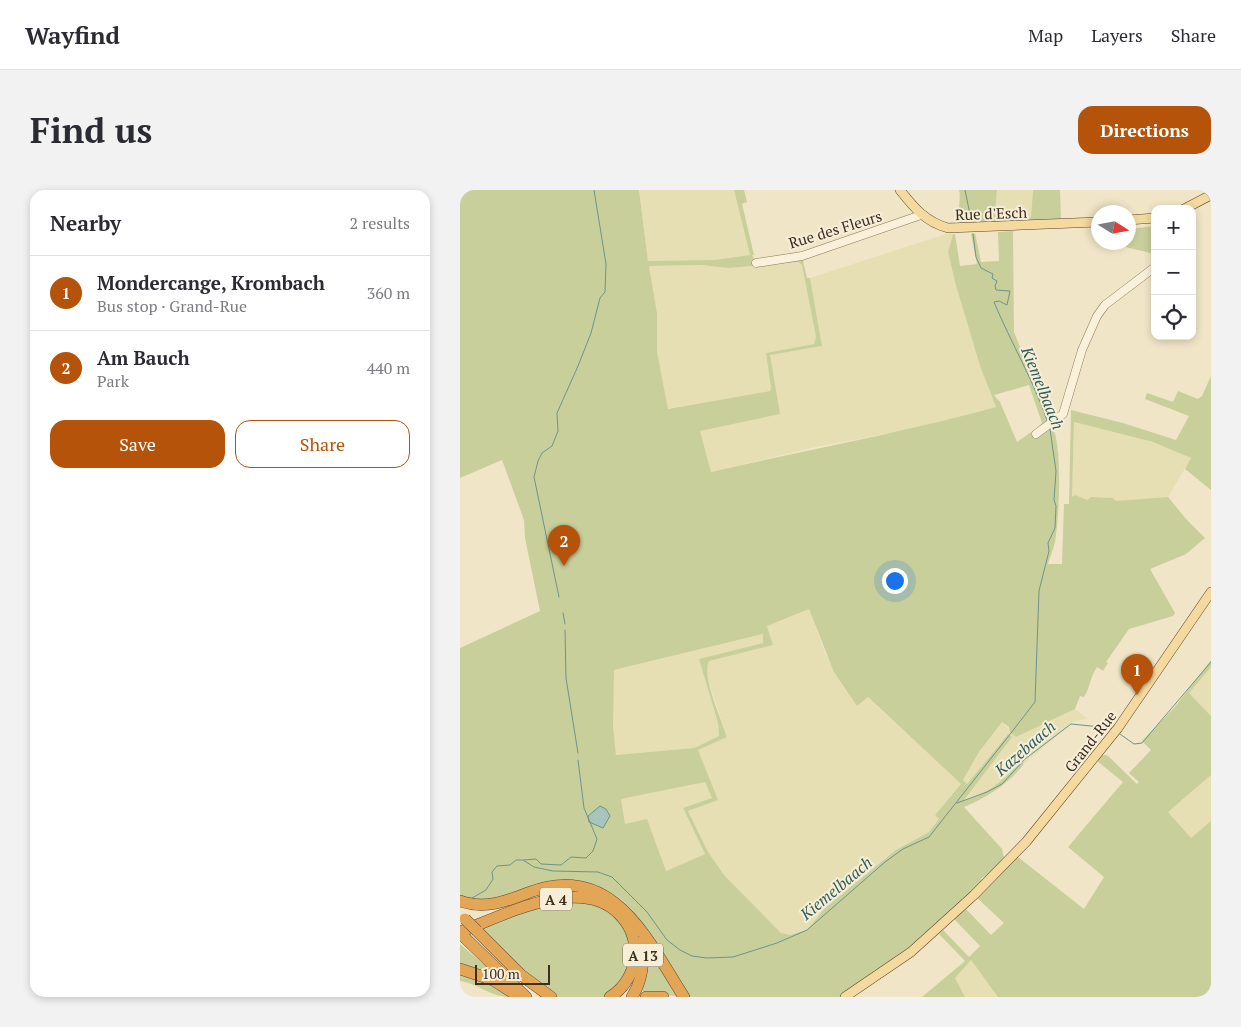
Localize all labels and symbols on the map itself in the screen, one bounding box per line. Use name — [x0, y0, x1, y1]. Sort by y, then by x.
street label: Rue d'Esch — [955, 202, 1028, 224]
street label: Rue des Fleurs — [786, 205, 884, 253]
north arrow — [1091, 205, 1136, 250]
water label: Kiemelbaach — [1016, 342, 1070, 433]
pin: 2 — [548, 525, 580, 566]
your location — [882, 568, 908, 594]
pin: 1 — [1121, 654, 1153, 695]
street label: Grand-Rue — [1060, 706, 1120, 776]
water label: Kazebaach — [989, 716, 1060, 781]
water label: Kiemelbaach — [795, 851, 877, 925]
road number: A 4 — [540, 888, 572, 911]
road number: A 13 — [623, 944, 663, 966]
scale bar — [475, 962, 550, 985]

